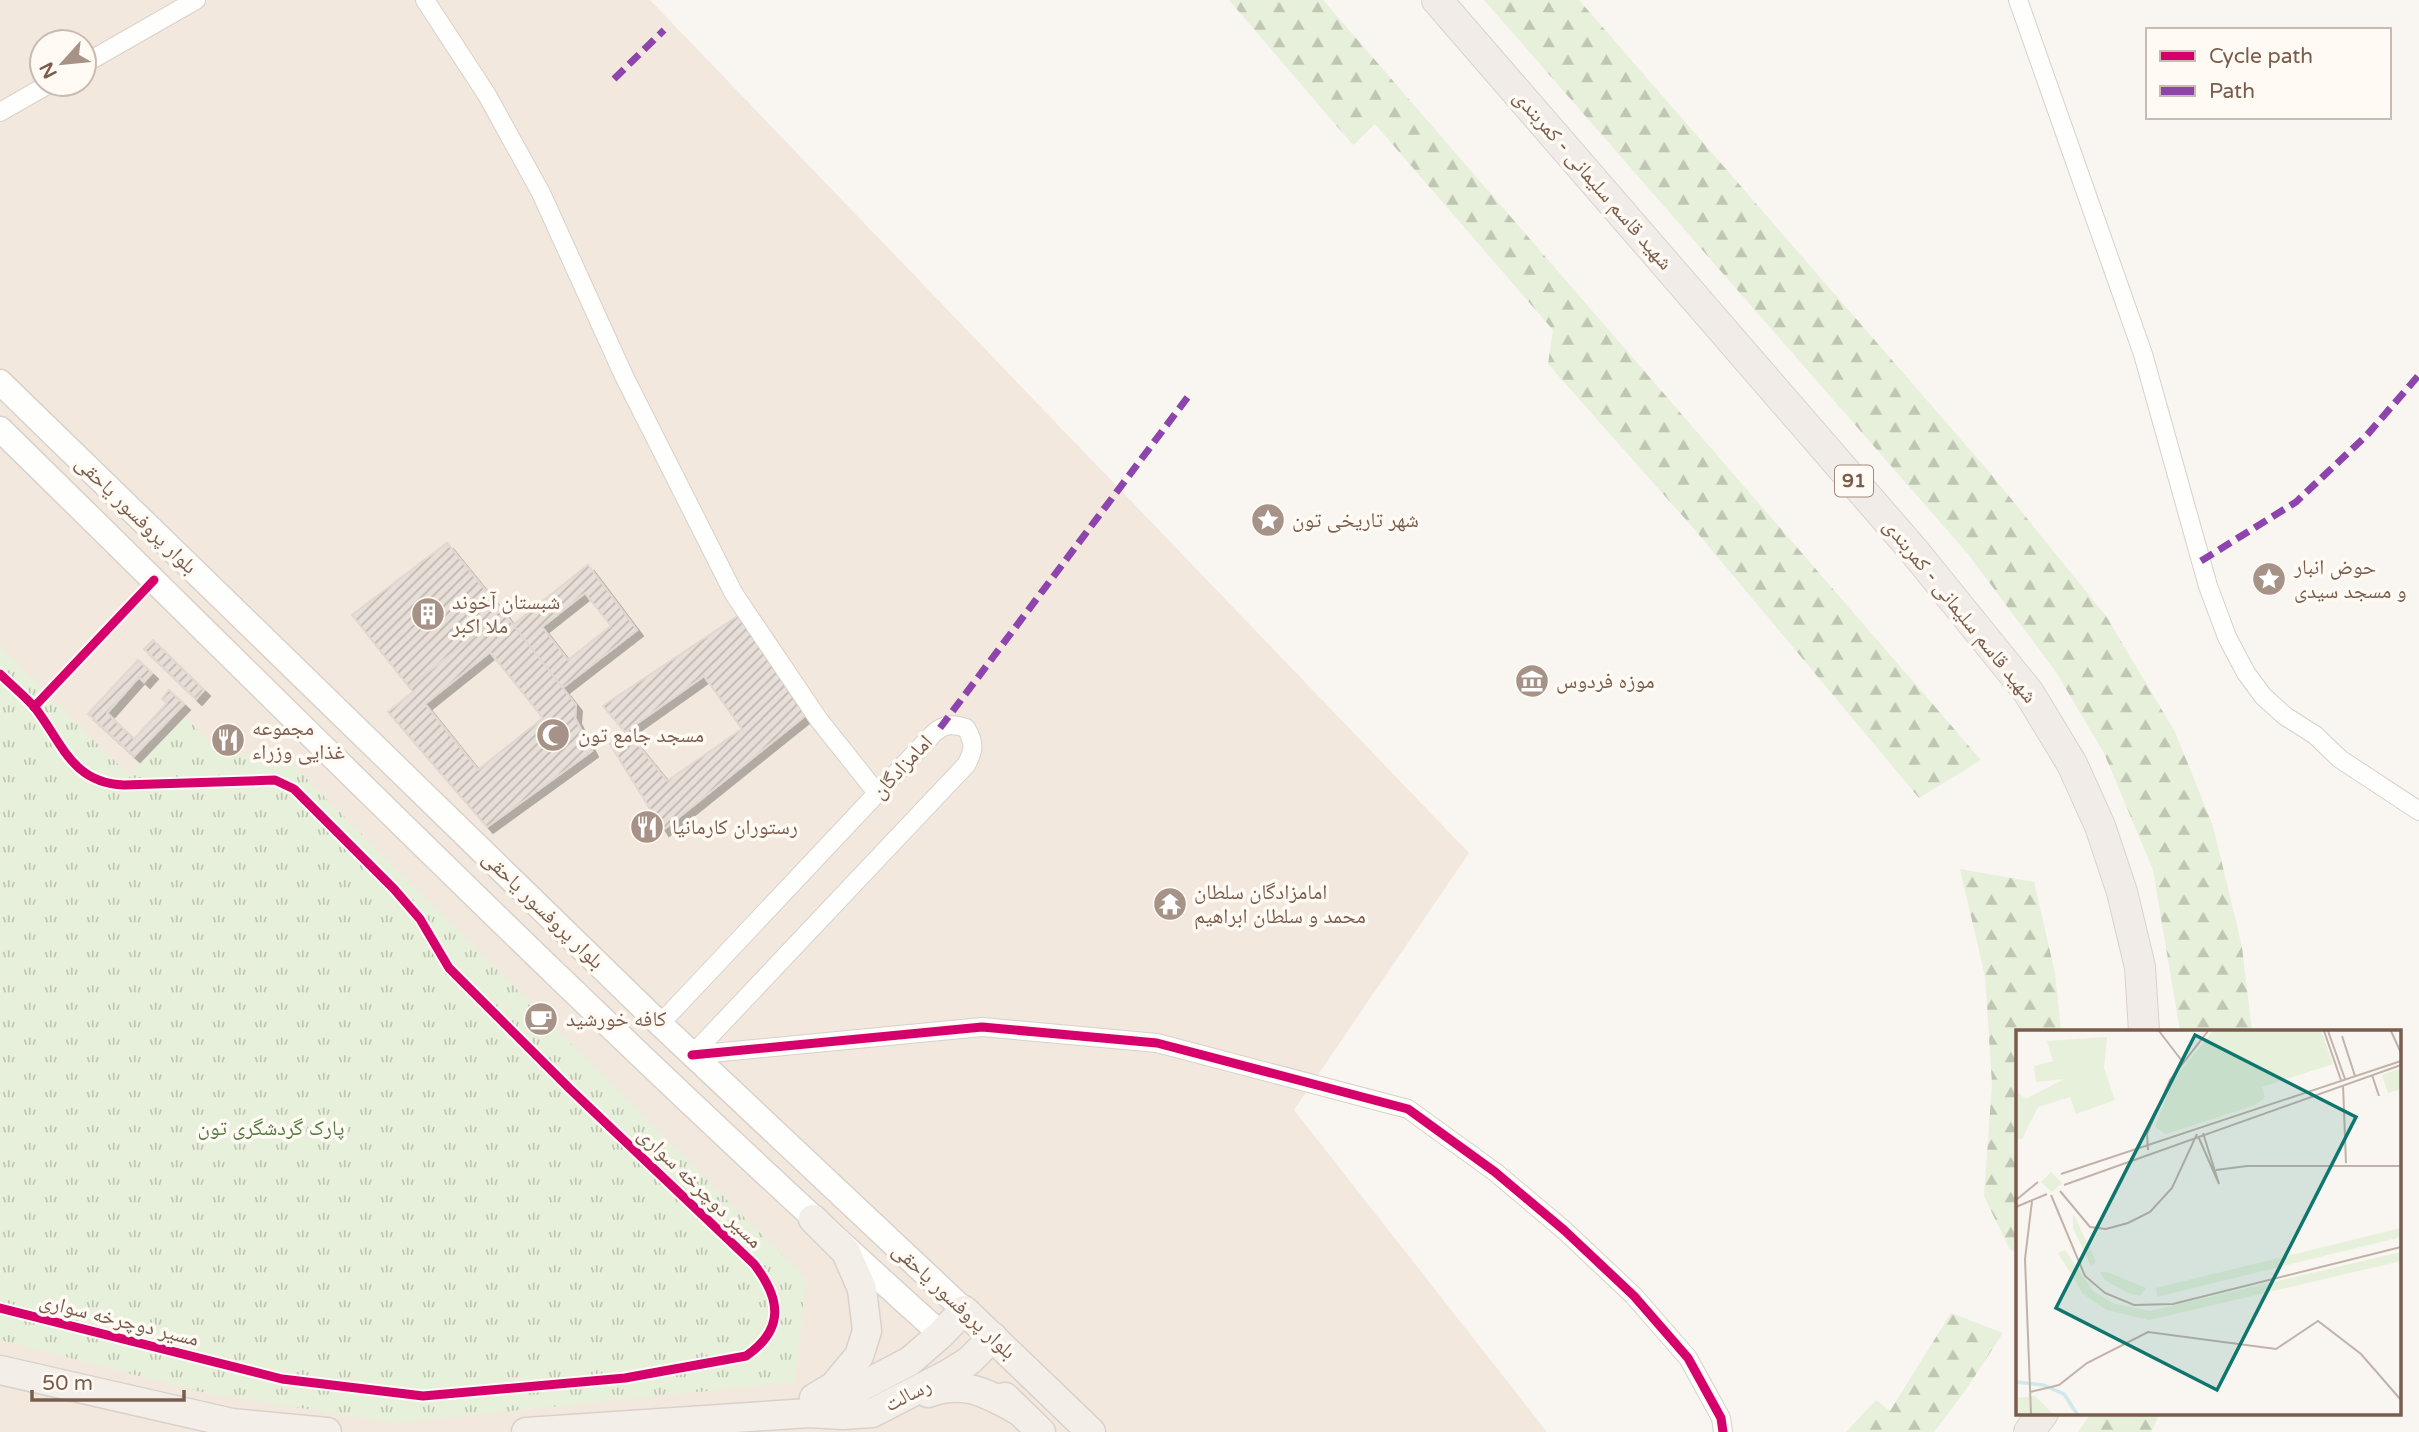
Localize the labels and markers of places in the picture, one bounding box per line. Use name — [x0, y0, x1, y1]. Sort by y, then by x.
place icon: شهر تاریخی تون — [1249, 501, 1287, 539]
place label: شهر تاریخی تون — [1292, 508, 1419, 533]
place label: حوض انبار و مسجد سیدی — [2293, 555, 2407, 604]
place icon: حوض انبار و مسجد سیدی — [2250, 560, 2288, 598]
place label: شبستان آخوند ملا اکبر — [451, 590, 560, 639]
building icon: شبستان آخوند ملا اکبر — [409, 595, 447, 633]
museum icon: موزه فردوس — [1513, 662, 1551, 700]
place label: موزه فردوس — [1556, 669, 1655, 694]
place label: مجموعه غذایی وزراء — [252, 716, 345, 765]
mosque icon: مسجد جامع تون — [534, 716, 572, 754]
restaurant icon: مجموعه غذایی وزراء — [209, 721, 247, 759]
place label: مسجد جامع تون — [578, 723, 704, 748]
restaurant icon: رستوران کارمانیا — [628, 808, 666, 846]
place label: رستوران کارمانیا — [672, 815, 798, 840]
place label: امامزادگان سلطان محمد و سلطان ابراهیم — [1194, 880, 1366, 930]
temple icon: امامزادگان سلطان محمد و سلطان ابراهیم — [1151, 885, 1189, 923]
cafe icon: کافه خورشید — [522, 1000, 560, 1038]
place label: کافه خورشید — [566, 1007, 667, 1032]

